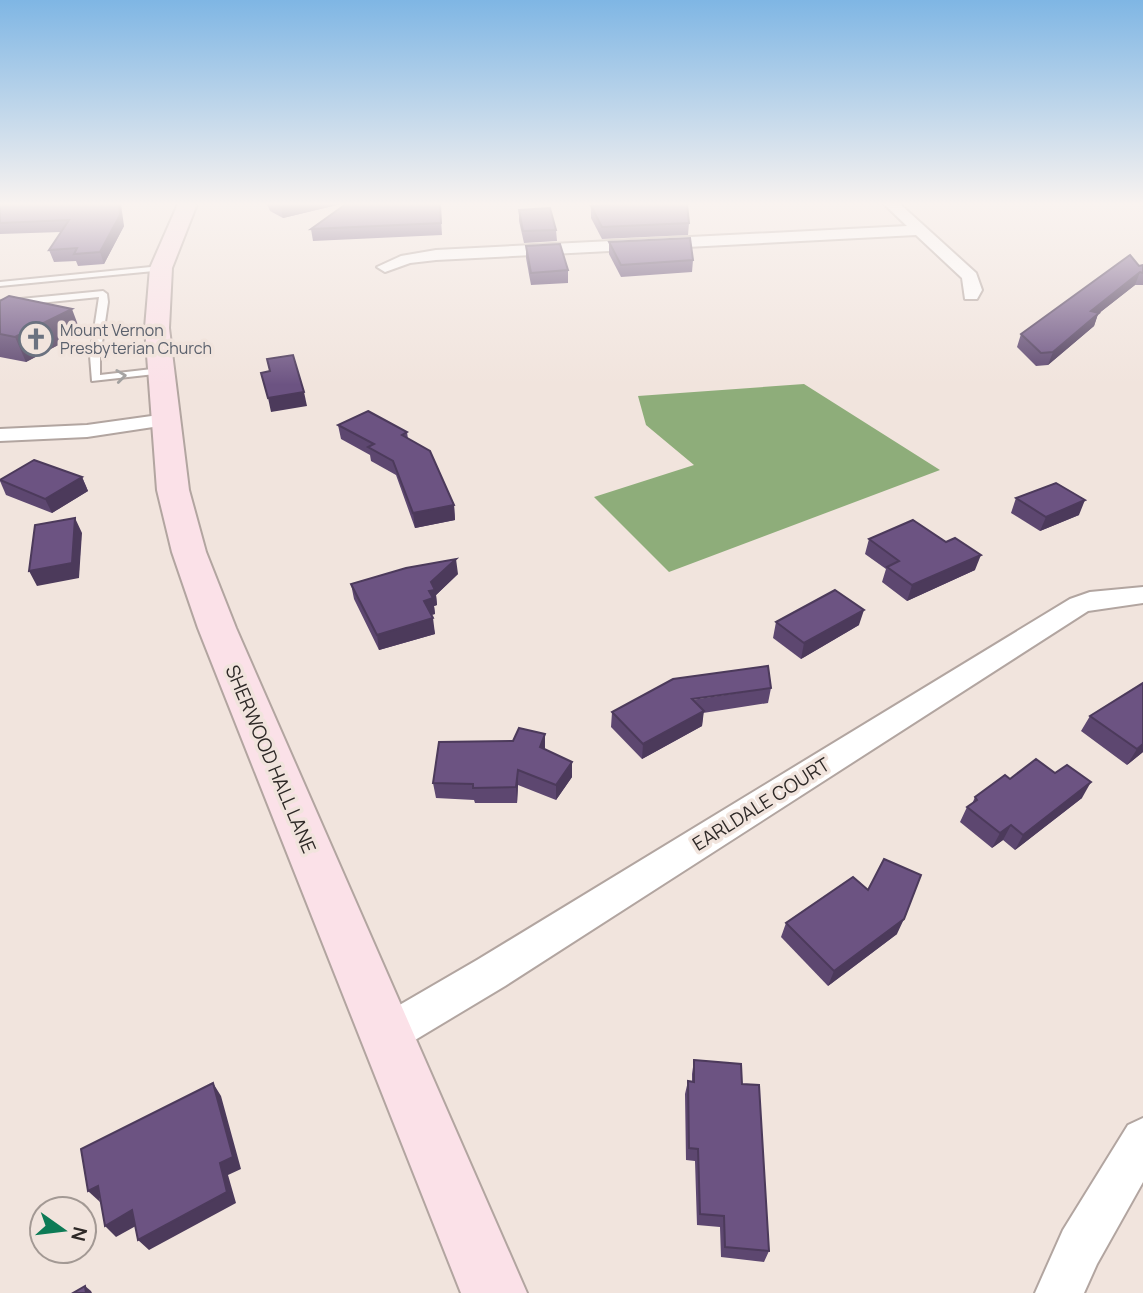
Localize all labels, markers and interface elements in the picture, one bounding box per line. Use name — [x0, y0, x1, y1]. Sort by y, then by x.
place label: Mount Vernon Presbyterian Church — [60, 319, 212, 359]
church icon: Mount Vernon Presbyterian Church — [17, 320, 55, 358]
one-way arrow — [115, 368, 127, 383]
street label: SHERWOOD HALL LANE — [220, 661, 322, 857]
street label: EARLDALE COURT — [687, 751, 835, 857]
north arrow — [28, 1195, 98, 1265]
text: N — [65, 1224, 94, 1244]

